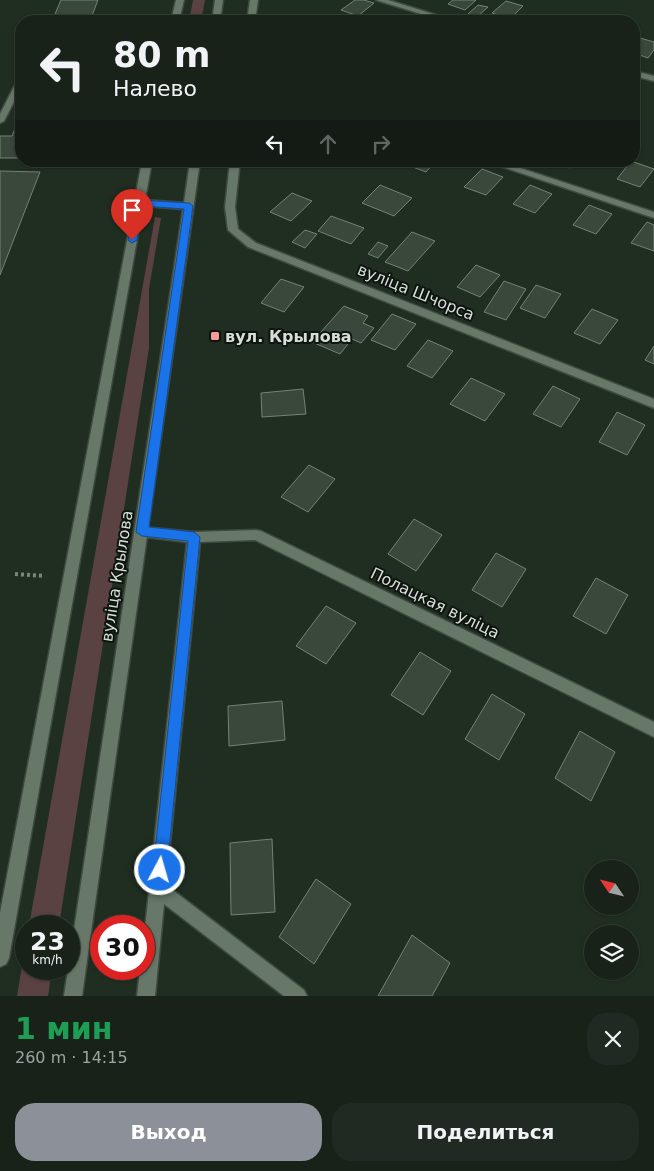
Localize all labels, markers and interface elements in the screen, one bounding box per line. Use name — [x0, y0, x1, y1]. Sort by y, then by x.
icon: left — [30, 35, 95, 100]
text: 80 m — [113, 35, 210, 75]
text: Налево — [113, 76, 197, 101]
icon: left — [261, 130, 289, 158]
icon: ahead — [314, 130, 342, 158]
icon: right — [367, 130, 395, 158]
pin — [111, 189, 153, 240]
icon: arrive — [118, 196, 146, 224]
street label: вуліца Шчорса — [355, 260, 477, 324]
place label: вул. Крылова — [225, 327, 352, 346]
marker: вул. Крылова — [209, 330, 221, 342]
street label: вуліца Крылова — [97, 509, 137, 643]
street label: Полацкая вуліца — [367, 564, 503, 642]
position arrow — [133, 843, 185, 895]
north arrow — [584, 860, 639, 915]
map controls — [584, 860, 639, 980]
speed limit sign: 30 — [90, 915, 155, 980]
button: layers — [584, 925, 639, 980]
text: 23 — [30, 927, 65, 956]
text: km/h — [32, 953, 63, 967]
text: 1 мин — [15, 1011, 113, 1046]
button: close — [587, 1013, 639, 1065]
text: 260 m · 14:15 — [15, 1048, 128, 1067]
button: Выход — [15, 1103, 322, 1161]
button: Поделиться — [332, 1103, 639, 1161]

